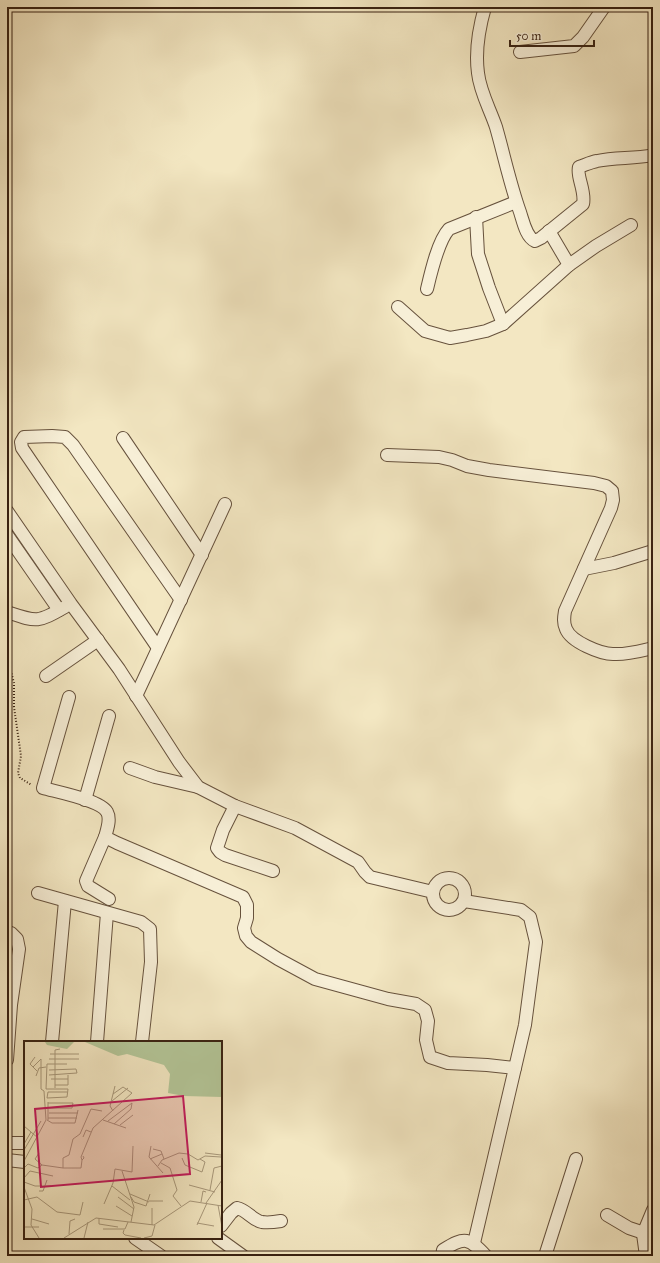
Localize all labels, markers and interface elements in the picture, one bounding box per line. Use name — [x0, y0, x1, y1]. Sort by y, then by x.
scale bar — [510, 22, 594, 48]
text: 50 m — [516, 29, 541, 43]
inset map — [24, 1041, 222, 1239]

